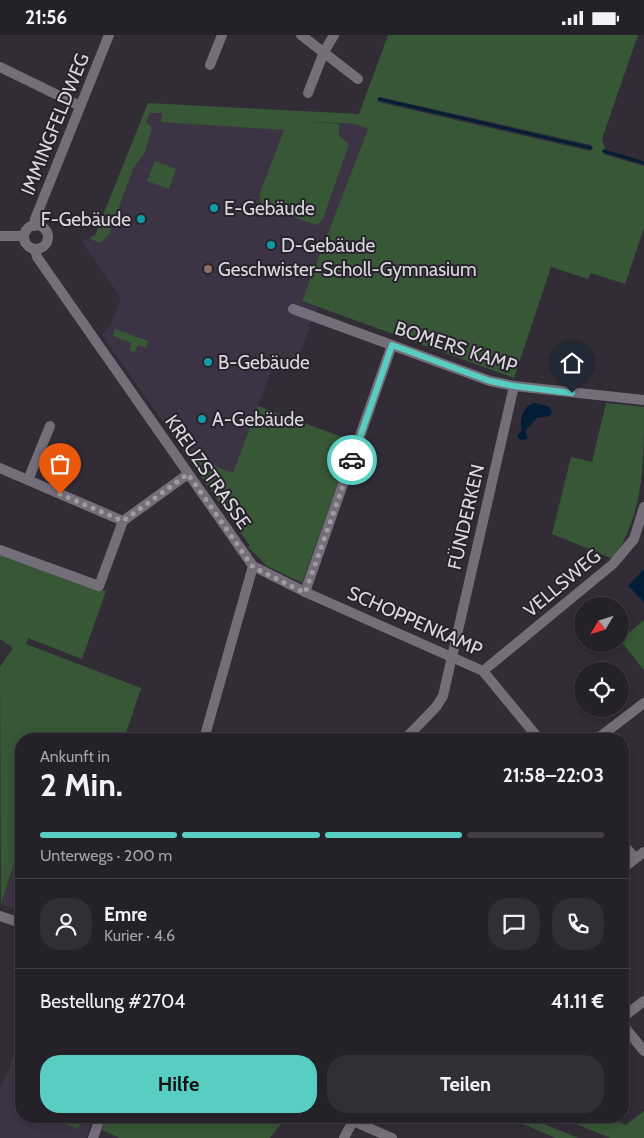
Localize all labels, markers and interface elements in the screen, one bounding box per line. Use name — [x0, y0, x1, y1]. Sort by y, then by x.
text: 21:56 — [25, 6, 67, 29]
street label: IMMINGFELDWEG — [16, 50, 94, 198]
place label: E-Gebäude — [224, 197, 315, 220]
marker: E-Gebäude — [208, 202, 220, 214]
place label: F-Gebäude — [41, 208, 131, 231]
marker: F-Gebäude — [135, 213, 147, 225]
place label: D-Gebäude — [281, 234, 375, 257]
marker: D-Gebäude — [265, 239, 277, 251]
place label: Geschwister-Scholl-Gymnasium — [218, 258, 477, 281]
marker: Geschwister-Scholl-Gymnasium — [202, 263, 214, 275]
street label: BOMERS KAMP — [392, 316, 520, 378]
pin — [551, 342, 593, 393]
icon: home — [558, 349, 586, 377]
place label: B-Gebäude — [218, 351, 310, 374]
marker: B-Gebäude — [202, 356, 214, 368]
place label: A-Gebäude — [212, 408, 304, 431]
street label: KREUZSTRASSE — [160, 411, 256, 533]
marker: A-Gebäude — [196, 413, 208, 425]
courier — [327, 435, 377, 485]
pin — [39, 443, 81, 494]
icon: car — [338, 446, 366, 474]
icon: bag — [46, 450, 74, 478]
street label: FÜNDERKEN — [443, 462, 489, 572]
street label: VELLSWEG — [519, 544, 605, 622]
street label: SCHOPPENKAMP — [344, 581, 486, 661]
north arrow — [574, 597, 629, 653]
map controls — [574, 597, 629, 717]
button: locate — [574, 662, 629, 717]
text: Ankunft in — [40, 747, 110, 766]
text: 21:58–22:03 — [503, 764, 604, 787]
text: 2 Min. — [40, 765, 123, 804]
text: Unterwegs · 200 m — [40, 846, 172, 865]
button: person — [40, 898, 92, 950]
button: chat — [488, 898, 540, 950]
button: phone — [552, 898, 604, 950]
text: Emre — [104, 903, 147, 926]
text: Kurier · 4.6 — [104, 926, 175, 945]
text: Bestellung #2704 — [40, 990, 185, 1013]
text: 41.11 € — [551, 990, 604, 1013]
button: Hilfe — [40, 1055, 317, 1113]
button: Teilen — [327, 1055, 604, 1113]

